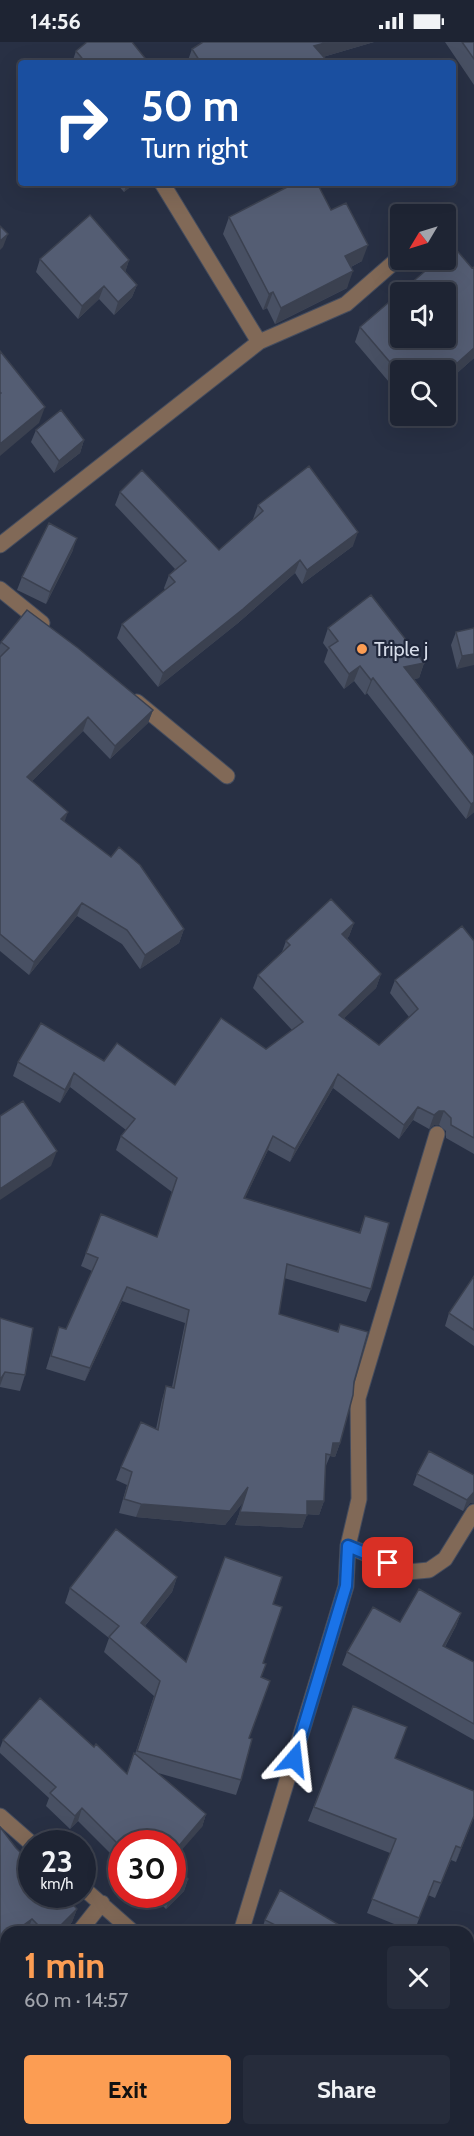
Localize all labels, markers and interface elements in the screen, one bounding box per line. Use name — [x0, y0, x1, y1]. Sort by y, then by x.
text: 14:56 — [30, 8, 81, 35]
text: 50 m — [141, 80, 239, 132]
icon: right — [42, 84, 120, 162]
text: Turn right — [141, 132, 248, 165]
north arrow — [390, 204, 456, 270]
map controls — [390, 204, 456, 426]
button: sound — [390, 282, 456, 348]
button: search — [390, 360, 456, 426]
place label: Triple j — [374, 637, 428, 661]
marker: Triple j — [355, 642, 369, 656]
pin — [362, 1537, 413, 1588]
icon: arrive — [371, 1546, 404, 1579]
position arrow — [262, 1727, 326, 1791]
speed limit sign: 30 — [108, 1830, 186, 1908]
text: 23 — [41, 1843, 73, 1880]
text: km/h — [41, 1875, 73, 1893]
text: 1 min — [24, 1943, 105, 1987]
button: close — [387, 1946, 450, 2009]
text: 60 m · 14:57 — [24, 1988, 128, 2012]
button: Exit — [24, 2055, 231, 2124]
button: Share — [243, 2055, 450, 2124]

